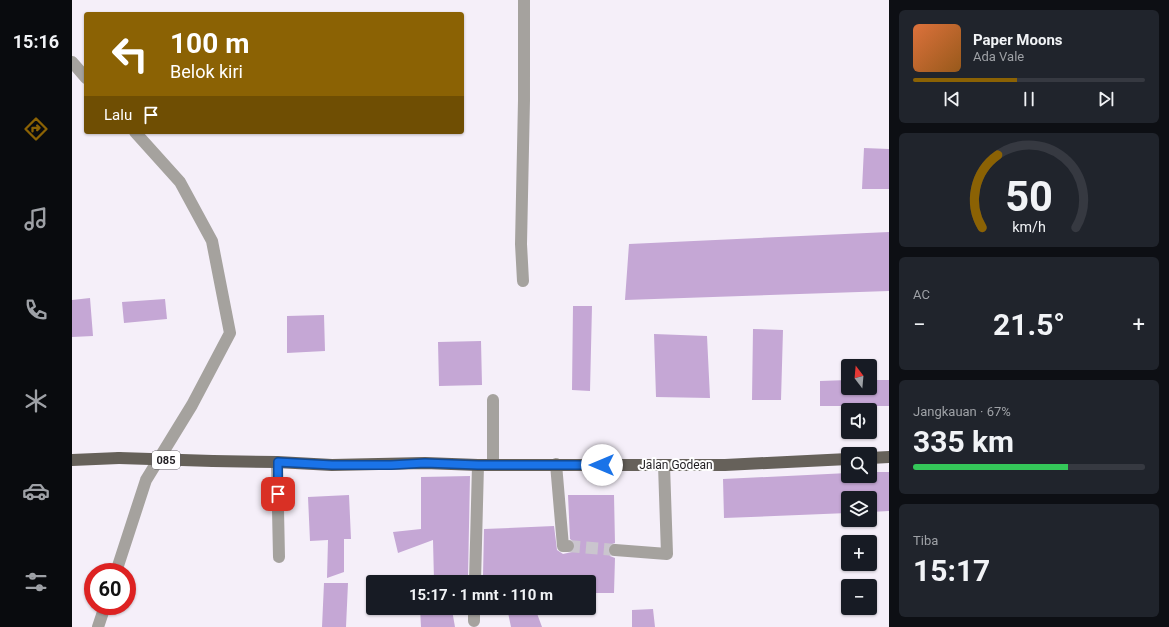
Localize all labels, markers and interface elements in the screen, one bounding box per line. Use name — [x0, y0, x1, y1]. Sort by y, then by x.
text: 100 m — [170, 27, 249, 60]
icon: left — [104, 28, 156, 80]
text: 15:16 — [13, 31, 59, 52]
text: Paper Moons — [973, 31, 1063, 49]
text: Ada Vale — [973, 49, 1024, 64]
text: Belok kiri — [170, 61, 243, 82]
icon: previous — [941, 88, 963, 110]
icon: pause — [1018, 88, 1040, 110]
icon: next — [1095, 88, 1117, 110]
icon: arrive — [140, 104, 162, 126]
text: Lalu — [104, 106, 132, 124]
icon: directions — [22, 115, 50, 143]
text: 50 — [1005, 172, 1053, 221]
icon: music — [22, 205, 50, 233]
text: km/h — [1012, 219, 1046, 235]
text: AC — [913, 287, 930, 302]
icon: phone — [22, 296, 50, 324]
text: 21.5° — [993, 307, 1065, 342]
text: − — [913, 312, 926, 337]
text: + — [1133, 312, 1145, 337]
north arrow — [841, 359, 877, 395]
map controls — [841, 359, 877, 615]
icon: climate — [22, 387, 50, 415]
button: sound — [841, 403, 877, 439]
text: Jangkauan · 67% — [913, 404, 1011, 419]
text: 335 km — [913, 424, 1014, 459]
position arrow — [581, 444, 623, 486]
button: search — [841, 447, 877, 483]
road number: 085 — [152, 451, 180, 469]
street label: Jalan Godean — [639, 458, 713, 472]
icon: car — [22, 477, 50, 505]
pin — [261, 477, 295, 511]
icon: arrive — [267, 483, 289, 505]
button: layers — [841, 491, 877, 527]
text: Tiba — [913, 533, 938, 548]
button: + — [841, 535, 877, 571]
text: 15:17 — [913, 553, 990, 588]
speed limit sign: 60 — [84, 563, 136, 615]
icon: filters — [22, 568, 50, 596]
button: − — [841, 579, 877, 615]
text: 15:17 · 1 mnt · 110 m — [409, 586, 553, 604]

